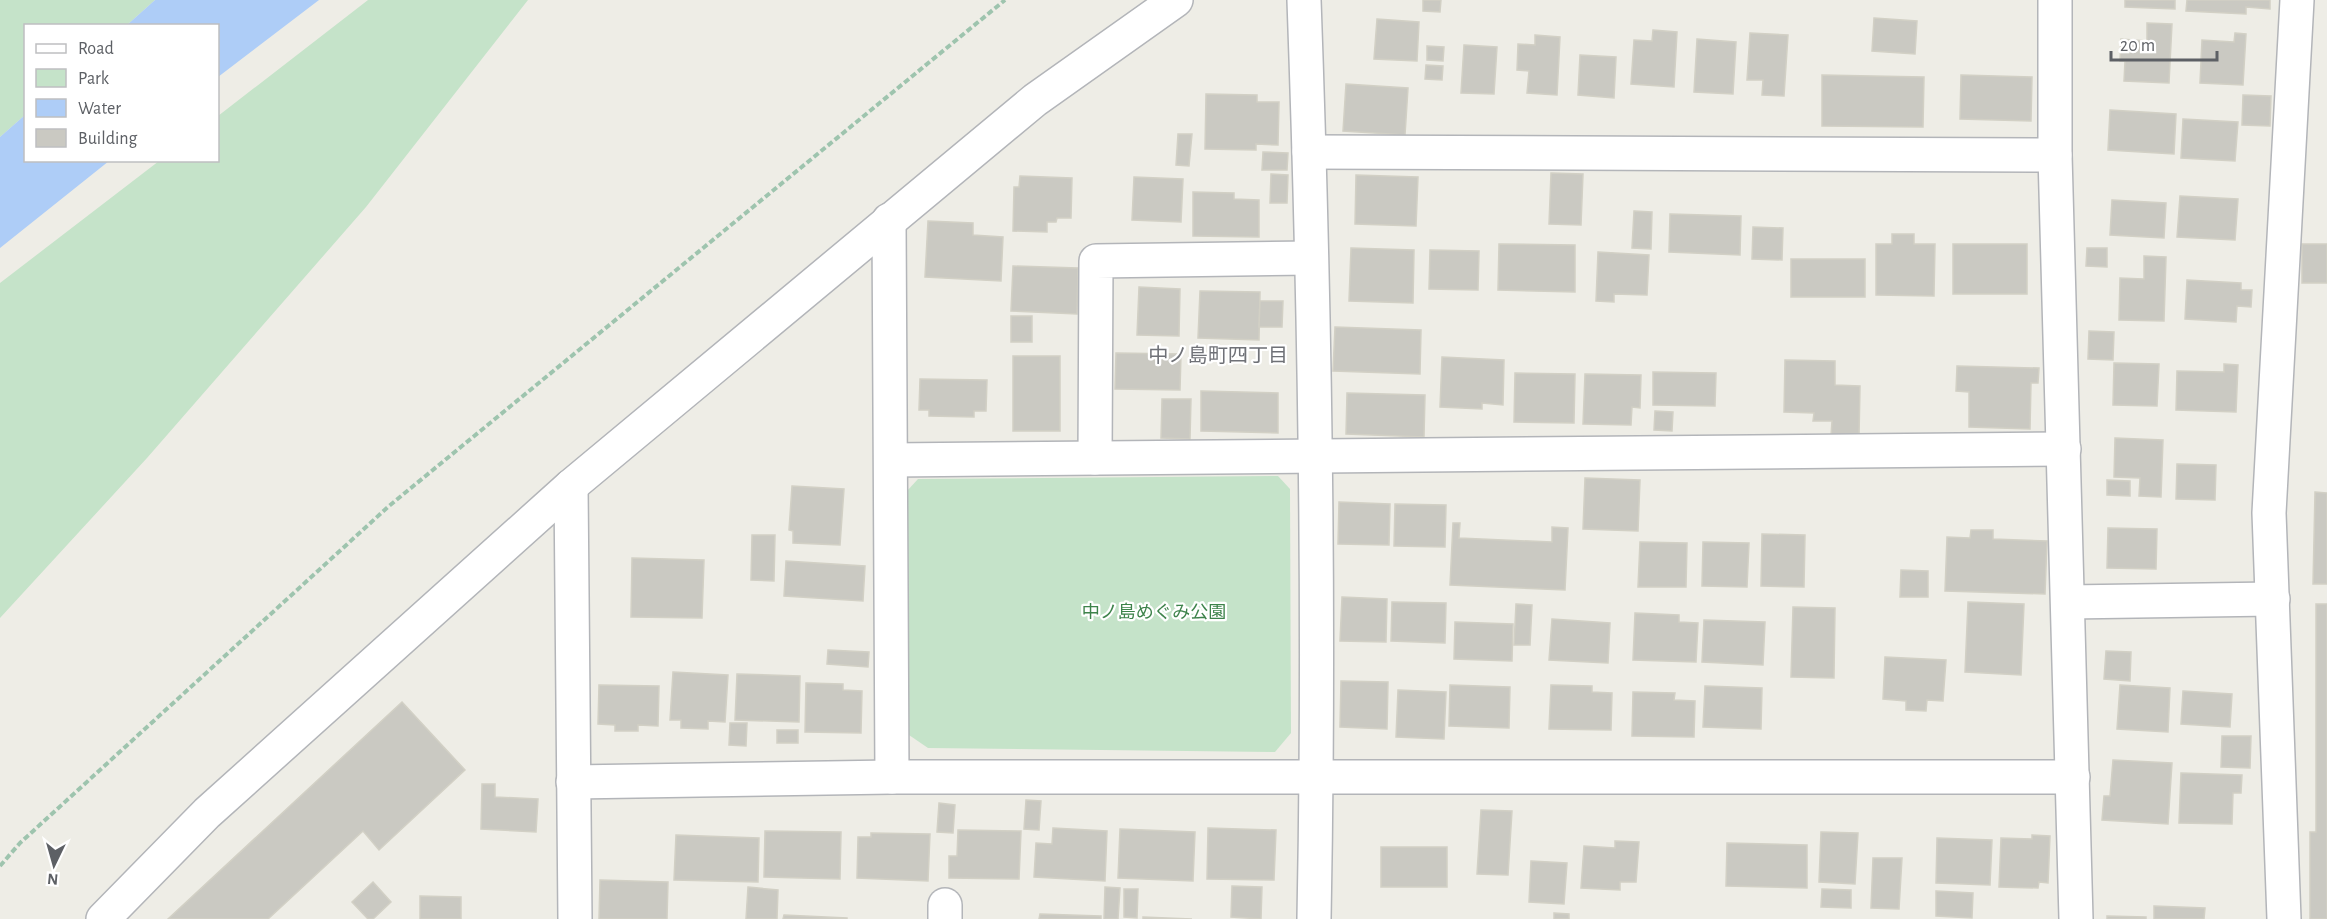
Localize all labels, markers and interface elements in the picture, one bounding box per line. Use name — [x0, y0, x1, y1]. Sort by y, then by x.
legend — [24, 24, 219, 162]
scale bar — [2111, 24, 2218, 62]
text: 20 m — [2120, 37, 2155, 55]
text: Road — [78, 40, 114, 58]
text: Park — [78, 70, 110, 88]
text: Water — [78, 100, 121, 118]
text: Building — [78, 130, 138, 148]
district label: 中ノ島町四丁目 — [1148, 345, 1288, 366]
park label: 中ノ島めぐみ公園 — [1082, 602, 1226, 622]
north arrow — [24, 835, 84, 895]
text: N — [47, 870, 59, 887]

